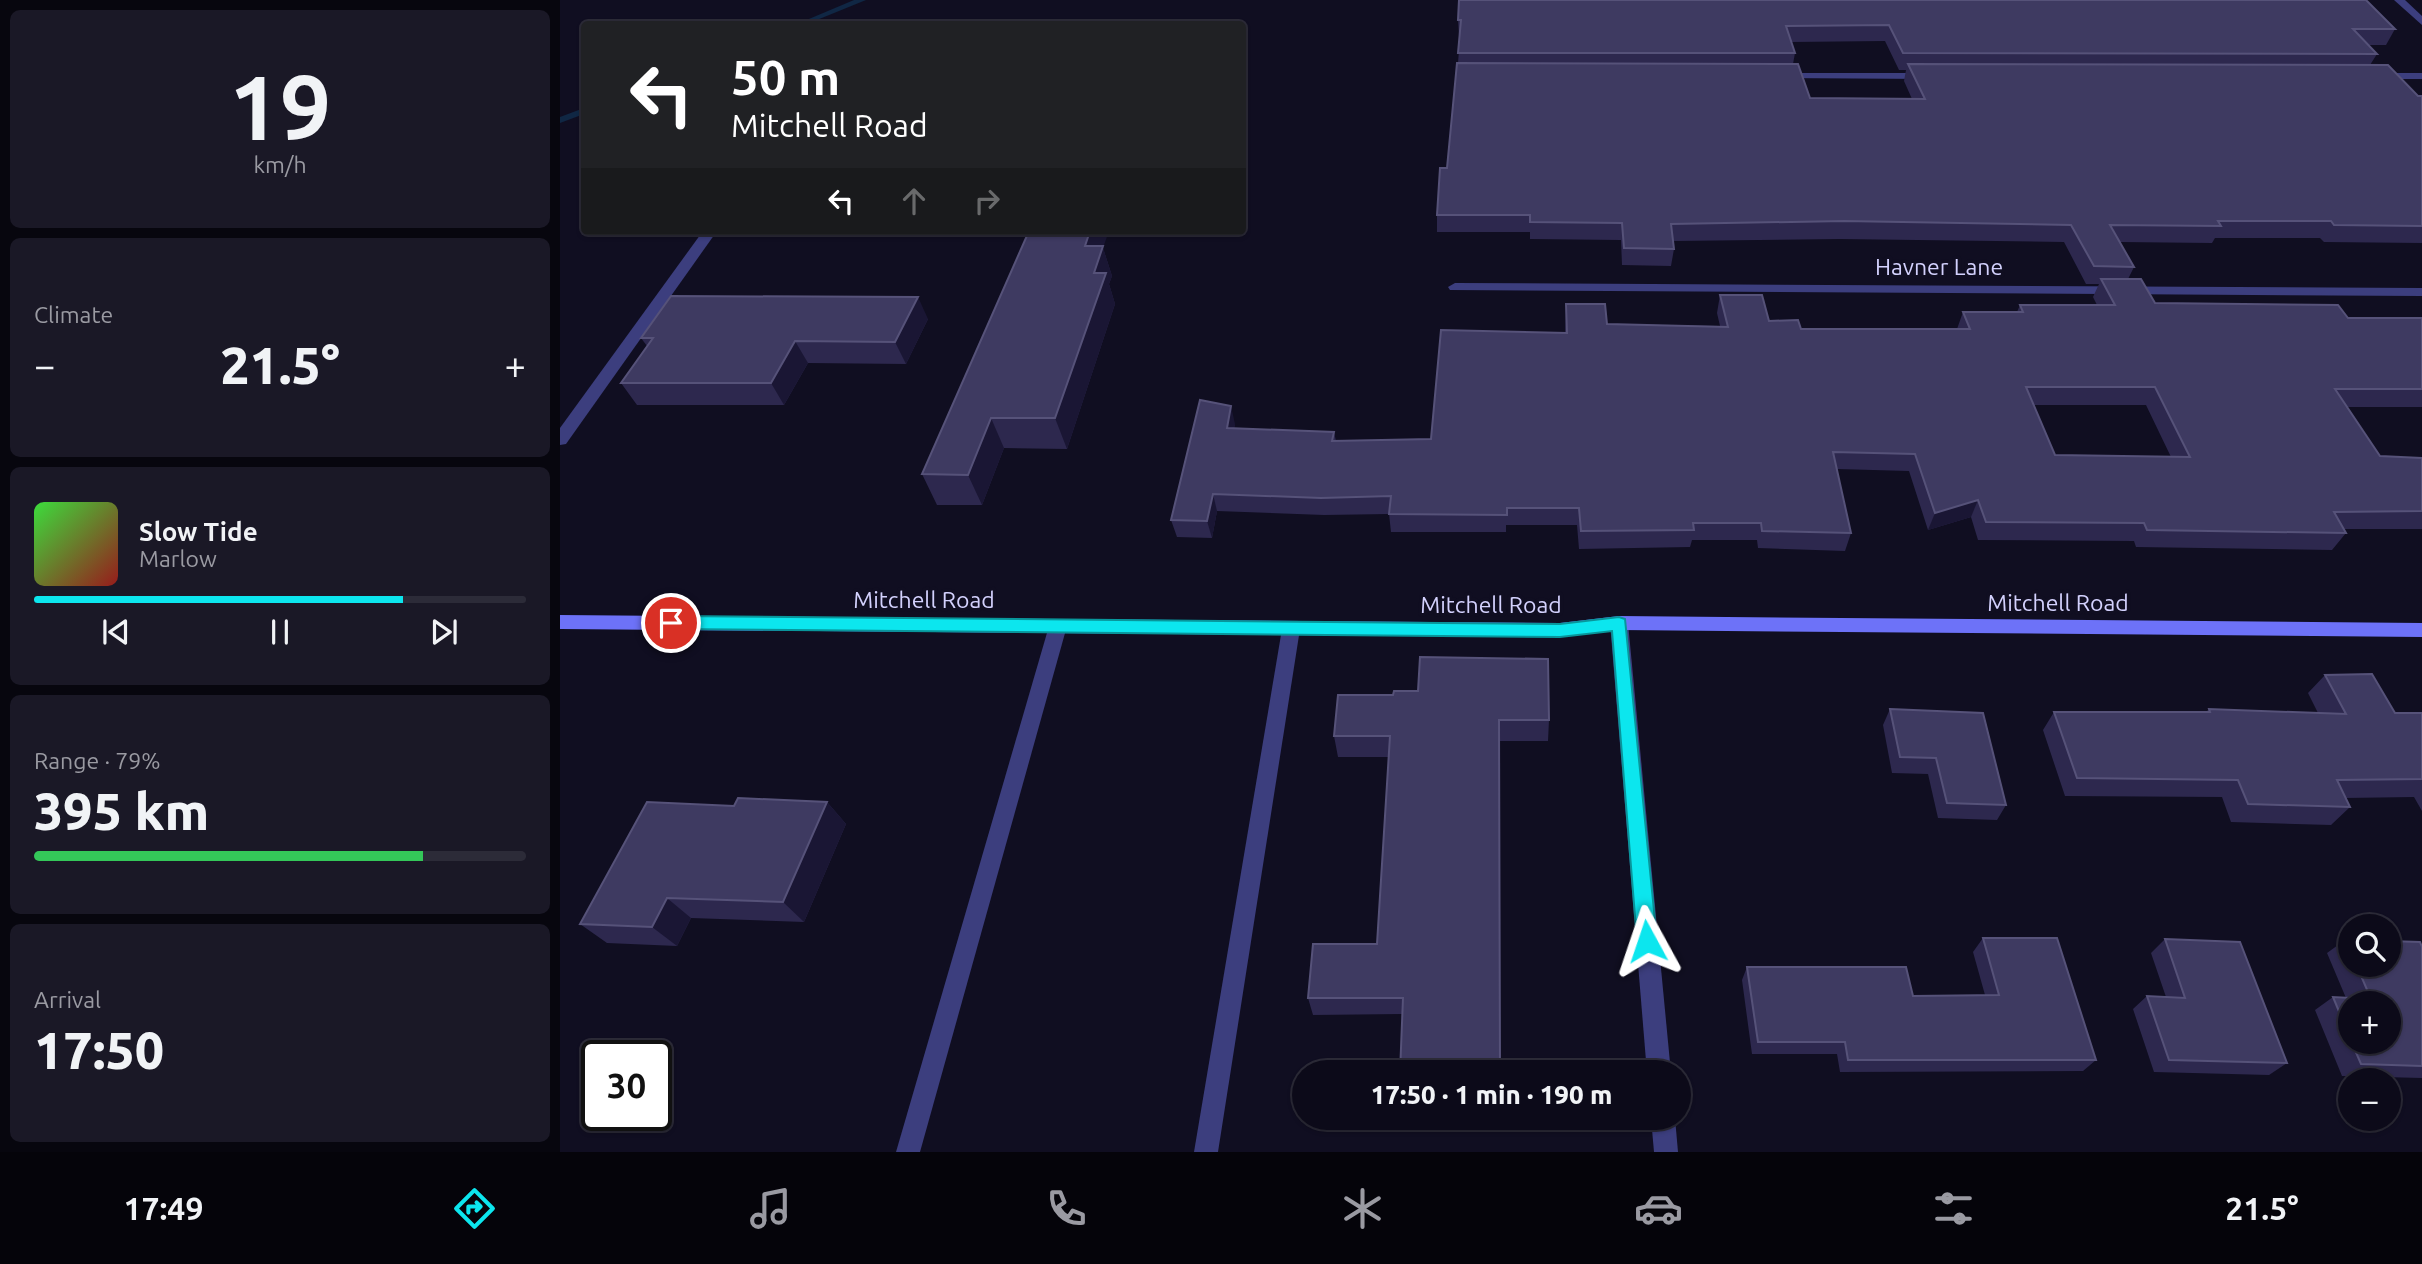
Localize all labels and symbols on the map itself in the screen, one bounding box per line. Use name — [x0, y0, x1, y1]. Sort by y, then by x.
street label: Havner Lane — [1875, 254, 2003, 279]
street label: Mitchell Road — [853, 587, 995, 612]
street label: Mitchell Road — [1987, 590, 2129, 615]
street label: Mitchell Road — [1420, 592, 1562, 617]
pin — [641, 593, 701, 653]
position arrow — [1610, 904, 1684, 978]
speed limit sign: 30 — [581, 1040, 672, 1131]

